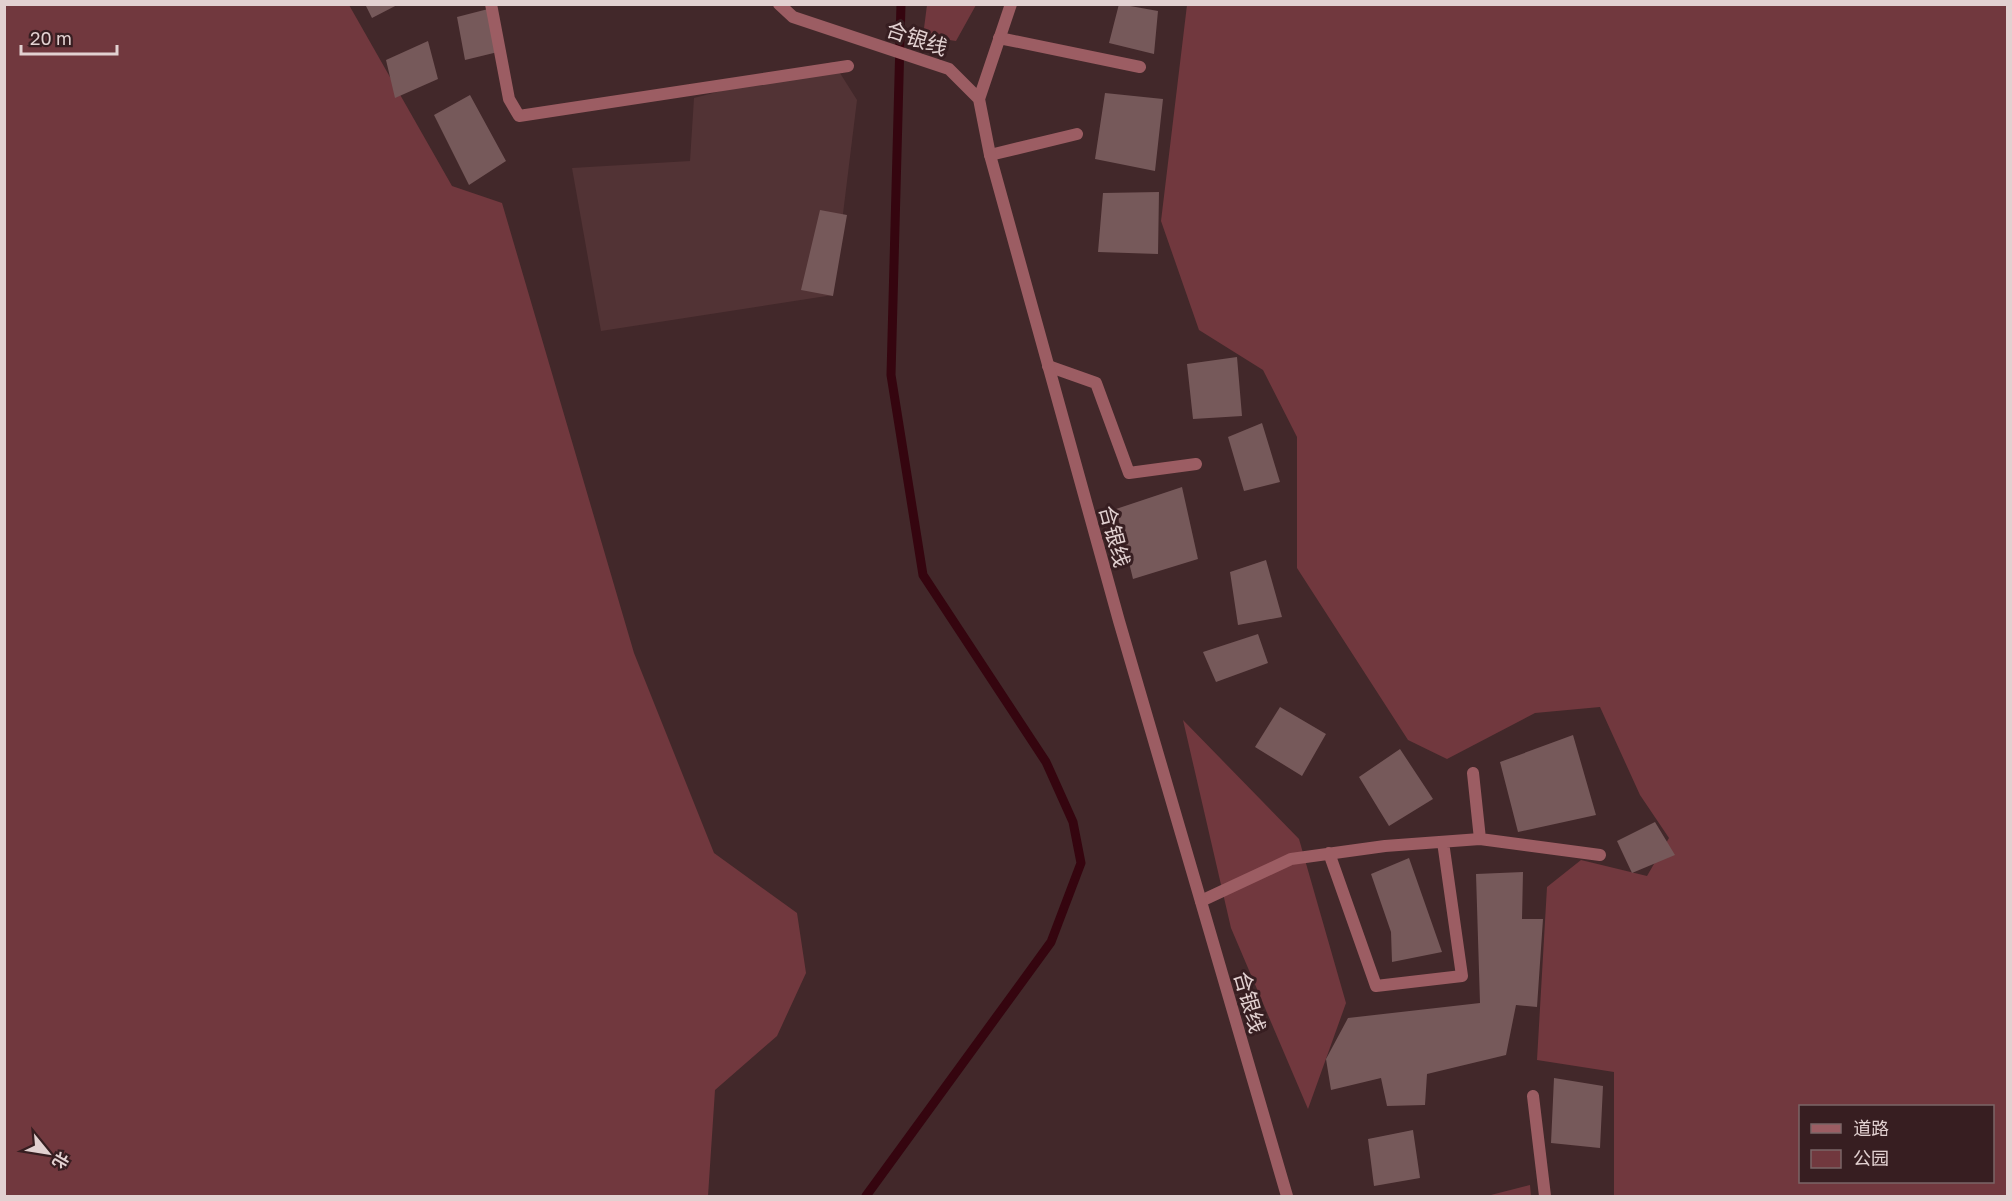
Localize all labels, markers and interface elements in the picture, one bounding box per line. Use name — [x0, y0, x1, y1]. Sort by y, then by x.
street label: 合银线 — [883, 15, 951, 61]
scale bar — [21, 18, 117, 56]
text: 20 m — [30, 27, 72, 49]
street label: 合银线 — [1094, 502, 1136, 570]
street label: 合银线 — [1229, 968, 1271, 1036]
legend — [1799, 1105, 1994, 1183]
text: 道路 — [1853, 1117, 1889, 1139]
north arrow — [18, 1123, 78, 1183]
text: 公园 — [1853, 1147, 1889, 1169]
text: 北 — [48, 1149, 74, 1172]

